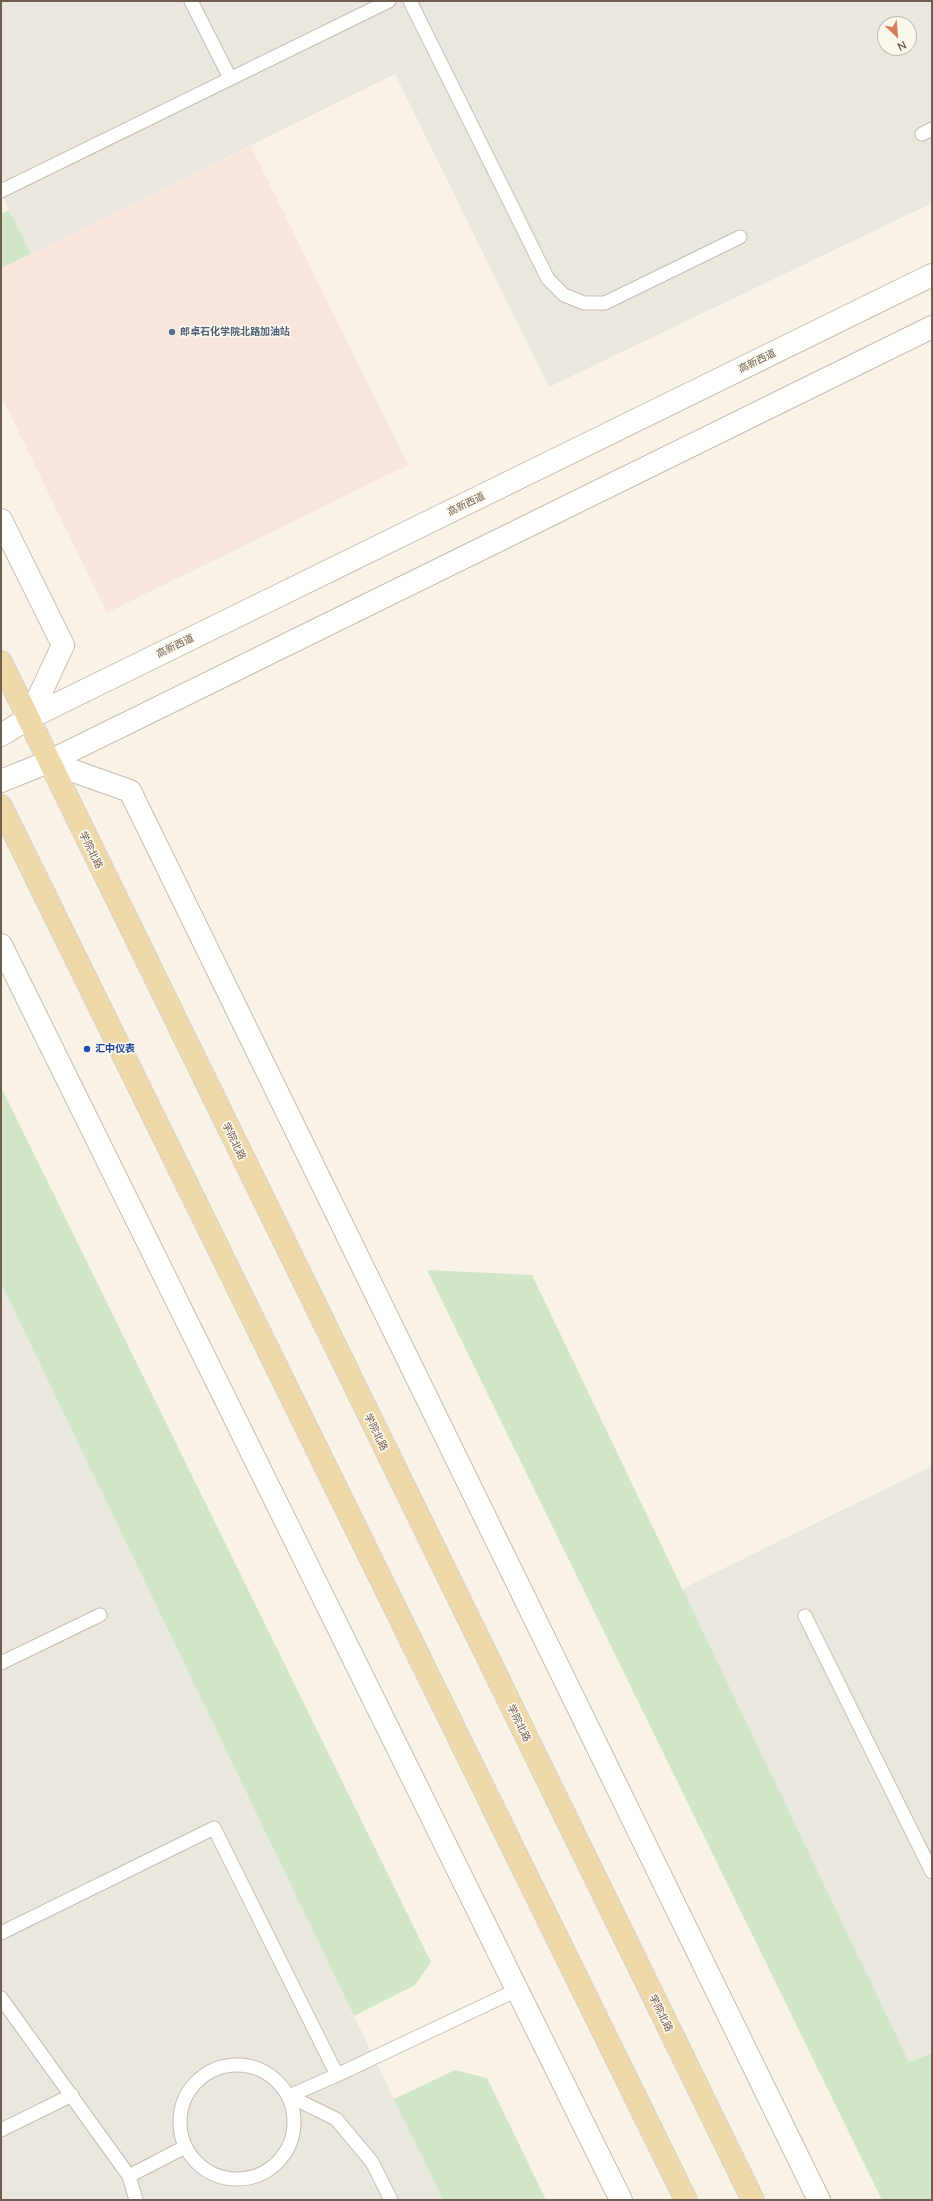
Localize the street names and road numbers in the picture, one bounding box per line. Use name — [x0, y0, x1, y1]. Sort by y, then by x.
street label: 高新西道 — [736, 347, 778, 375]
street label: 高新西道 — [445, 490, 487, 518]
street label: 高新西道 — [154, 632, 196, 660]
street label: 学院北路 — [77, 829, 105, 871]
street label: 学院北路 — [220, 1120, 248, 1162]
street label: 学院北路 — [362, 1411, 390, 1453]
street label: 学院北路 — [505, 1702, 533, 1744]
street label: 学院北路 — [647, 1992, 675, 2034]

